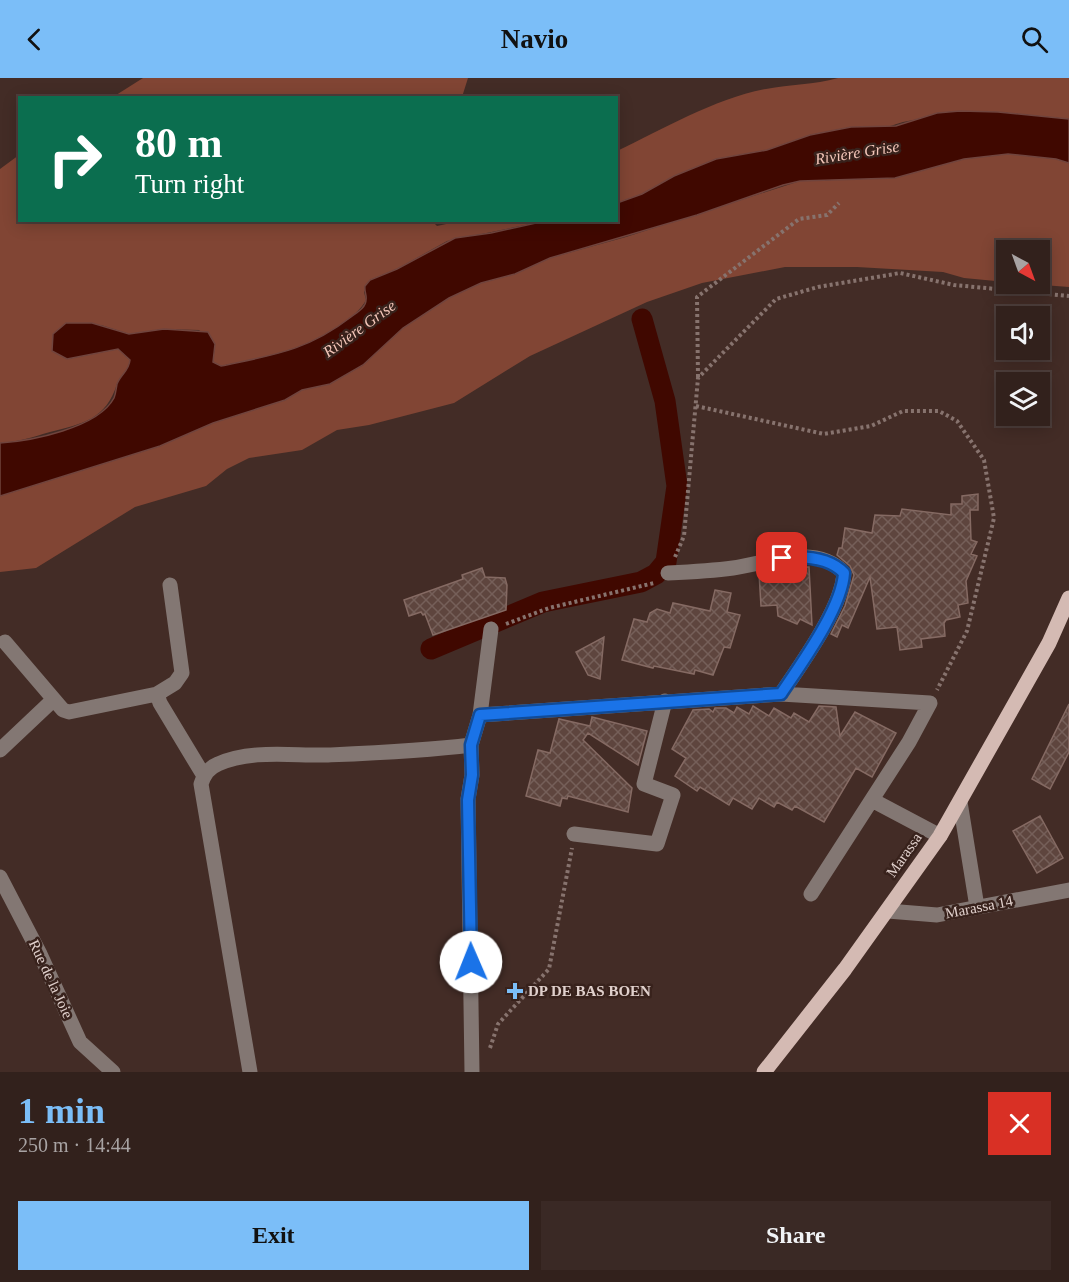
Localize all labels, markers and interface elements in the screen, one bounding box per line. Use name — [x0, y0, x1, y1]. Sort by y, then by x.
icon: back — [18, 23, 51, 56]
icon: search — [1018, 23, 1051, 56]
text: Navio — [501, 24, 568, 54]
icon: right — [36, 120, 114, 198]
text: 80 m — [135, 120, 223, 166]
water label: Rivière Grise — [813, 137, 900, 168]
text: Turn right — [135, 169, 244, 199]
north arrow — [996, 240, 1050, 294]
map controls — [996, 240, 1050, 426]
water label: Rivière Grise — [319, 297, 399, 361]
button: sound — [996, 306, 1050, 360]
button: layers — [996, 372, 1050, 426]
pin — [756, 532, 807, 583]
icon: arrive — [765, 541, 798, 574]
street label: Marassa — [883, 830, 925, 880]
street label: Marassa 14 — [944, 892, 1015, 921]
position arrow — [439, 930, 503, 994]
street label: Rue de la Joie — [26, 937, 76, 1021]
marker: DP DE BAS BOEN — [506, 982, 524, 1000]
place label: DP DE BAS BOEN — [528, 983, 651, 999]
text: 1 min — [18, 1091, 105, 1131]
button: close — [988, 1092, 1051, 1155]
text: 250 m · 14:44 — [18, 1134, 131, 1156]
button: Exit — [18, 1201, 529, 1270]
button: Share — [541, 1201, 1051, 1270]

